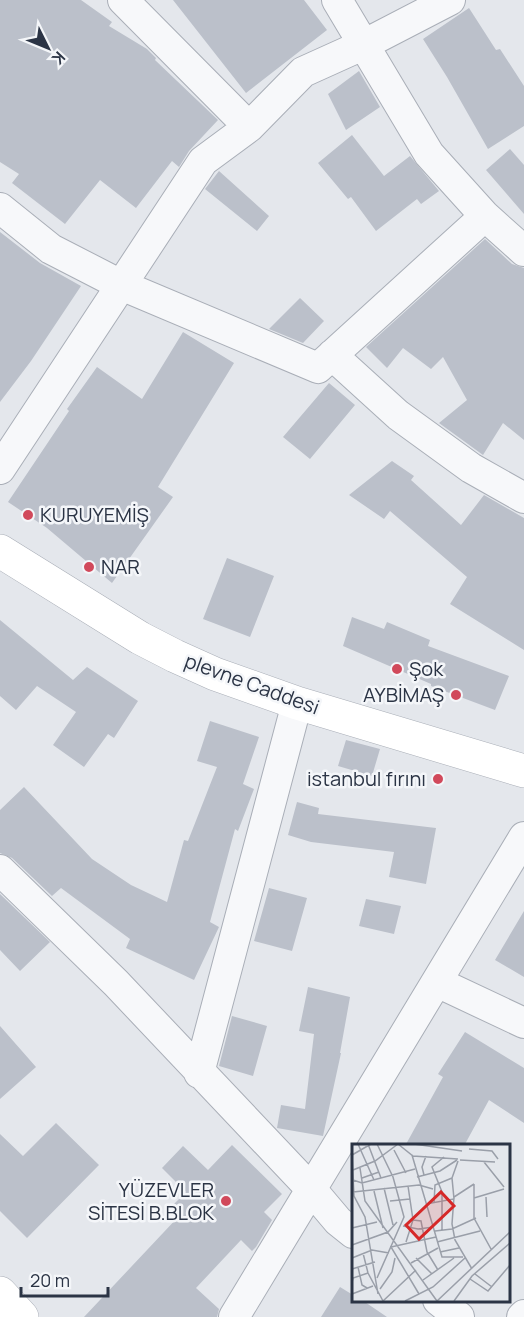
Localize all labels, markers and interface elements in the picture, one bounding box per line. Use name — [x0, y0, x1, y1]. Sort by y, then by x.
north arrow — [18, 18, 78, 78]
text: K — [47, 47, 71, 70]
place label: KURUYEMİŞ — [40, 501, 149, 528]
marker: KURUYEMİŞ — [21, 508, 35, 522]
place label: NAR — [101, 553, 140, 580]
marker: NAR — [82, 560, 96, 574]
street label: plevne Caddesi — [181, 647, 323, 720]
place label: Şok — [409, 655, 444, 682]
marker: Şok — [390, 662, 404, 676]
place label: AYBİMAŞ — [363, 681, 444, 708]
marker: AYBİMAŞ — [449, 688, 463, 702]
place label: istanbul fırını — [307, 765, 426, 792]
marker: istanbul fırını — [431, 772, 445, 786]
inset map — [352, 1144, 509, 1302]
place label: YÜZEVLER SİTESİ B.BLOK — [88, 1176, 214, 1226]
marker: YÜZEVLER SİTESİ B.BLOK — [219, 1194, 233, 1208]
scale bar — [21, 1260, 108, 1298]
text: 20 m — [30, 1268, 70, 1292]

